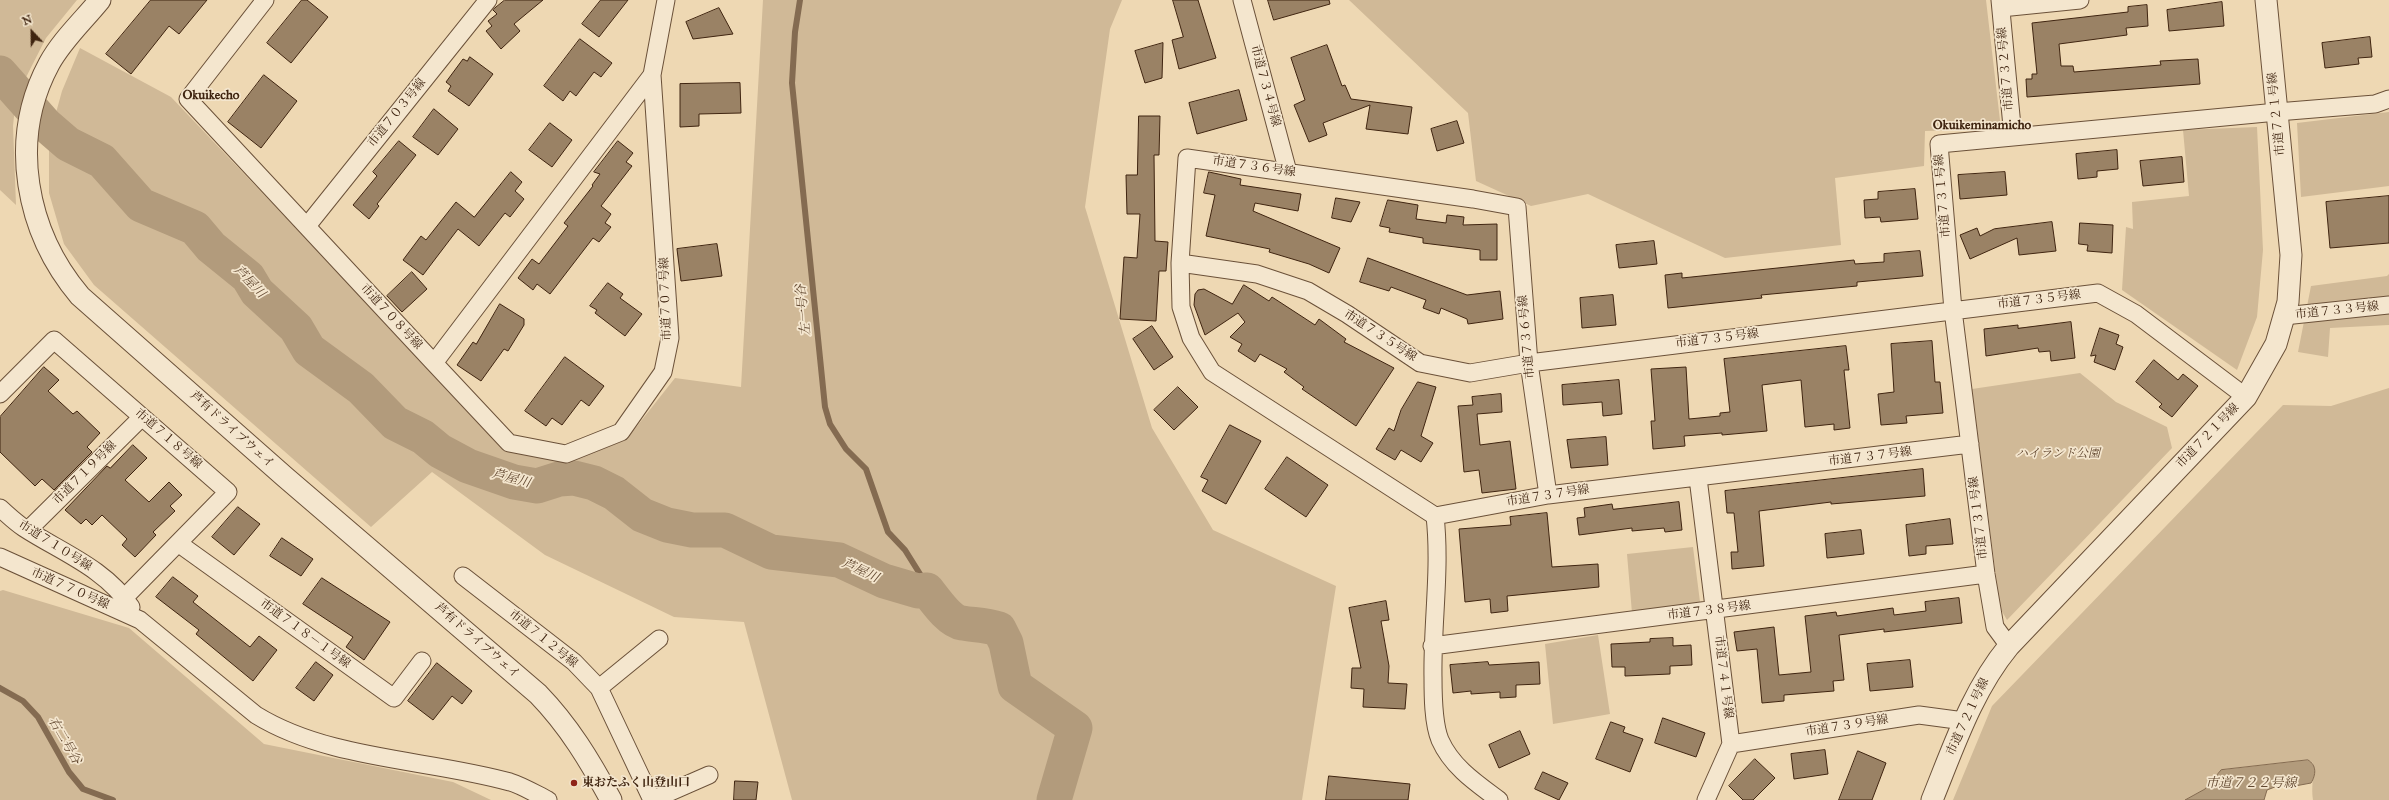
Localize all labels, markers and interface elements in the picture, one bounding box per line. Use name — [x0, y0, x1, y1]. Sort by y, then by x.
north arrow — [12, 12, 52, 52]
text: N — [21, 13, 34, 28]
street label: 市道７３２号線 — [1995, 27, 2017, 111]
street label: 市道７３４号線 — [1247, 44, 1283, 128]
street label: 市道７２１号線 — [2265, 71, 2289, 157]
street label: 市道７０３号線 — [365, 76, 429, 150]
district label: Okuikecho — [182, 88, 240, 104]
district label: Okuikeminamicho — [1933, 118, 2031, 134]
street label: 市道７３６号線 — [1211, 154, 1297, 180]
street label: 市道７３１号線 — [1932, 154, 1954, 238]
street label: 市道７０７号線 — [657, 257, 675, 341]
water label: 芦屋川 — [230, 263, 268, 301]
street label: 市道７０８号線 — [357, 281, 425, 353]
water label: 左一号谷 — [794, 283, 814, 337]
street label: 市道７３５号線 — [1996, 288, 2082, 312]
street label: 市道７３６号線 — [1516, 295, 1538, 379]
street label: 市道７３３号線 — [2294, 299, 2380, 323]
street label: 市道７３５号線 — [1341, 307, 1419, 365]
street label: 市道７３５号線 — [1674, 327, 1760, 351]
street label: 芦有ドライブウェイ — [187, 389, 277, 471]
street label: 市道７２１号線 — [2174, 401, 2242, 471]
street label: 市道７１８号線 — [132, 406, 204, 472]
street label: 市道７１９号線 — [50, 438, 120, 508]
street label: 市道７３７号線 — [1827, 445, 1913, 469]
park label: ハイランド公園 — [2016, 447, 2100, 461]
water label: 芦屋川 — [490, 466, 532, 492]
street label: 市道７３１号線 — [1967, 475, 1991, 561]
street label: 市道７３７号線 — [1505, 482, 1591, 510]
street label: 市道７１０号線 — [16, 518, 94, 574]
water label: 芦屋川 — [839, 556, 881, 586]
street label: 市道７７０号線 — [29, 565, 111, 613]
street label: 市道７１８－１号線 — [257, 596, 353, 672]
street label: 市道７３８号線 — [1666, 599, 1752, 623]
street label: 芦有ドライブウェイ — [432, 600, 522, 682]
street label: 市道７１２号線 — [506, 607, 580, 671]
street label: 市道７４１号線 — [1711, 634, 1735, 720]
street label: 市道７２１号線 — [1944, 676, 1992, 758]
street label: 市道７３９号線 — [1804, 712, 1890, 740]
water label: 右二号谷 — [44, 715, 84, 767]
place label: 東おたふく山登山口 — [582, 776, 690, 790]
water label: 市道７２２号線 — [2206, 776, 2296, 792]
marker: 東おたふく山登山口 — [569, 778, 579, 788]

